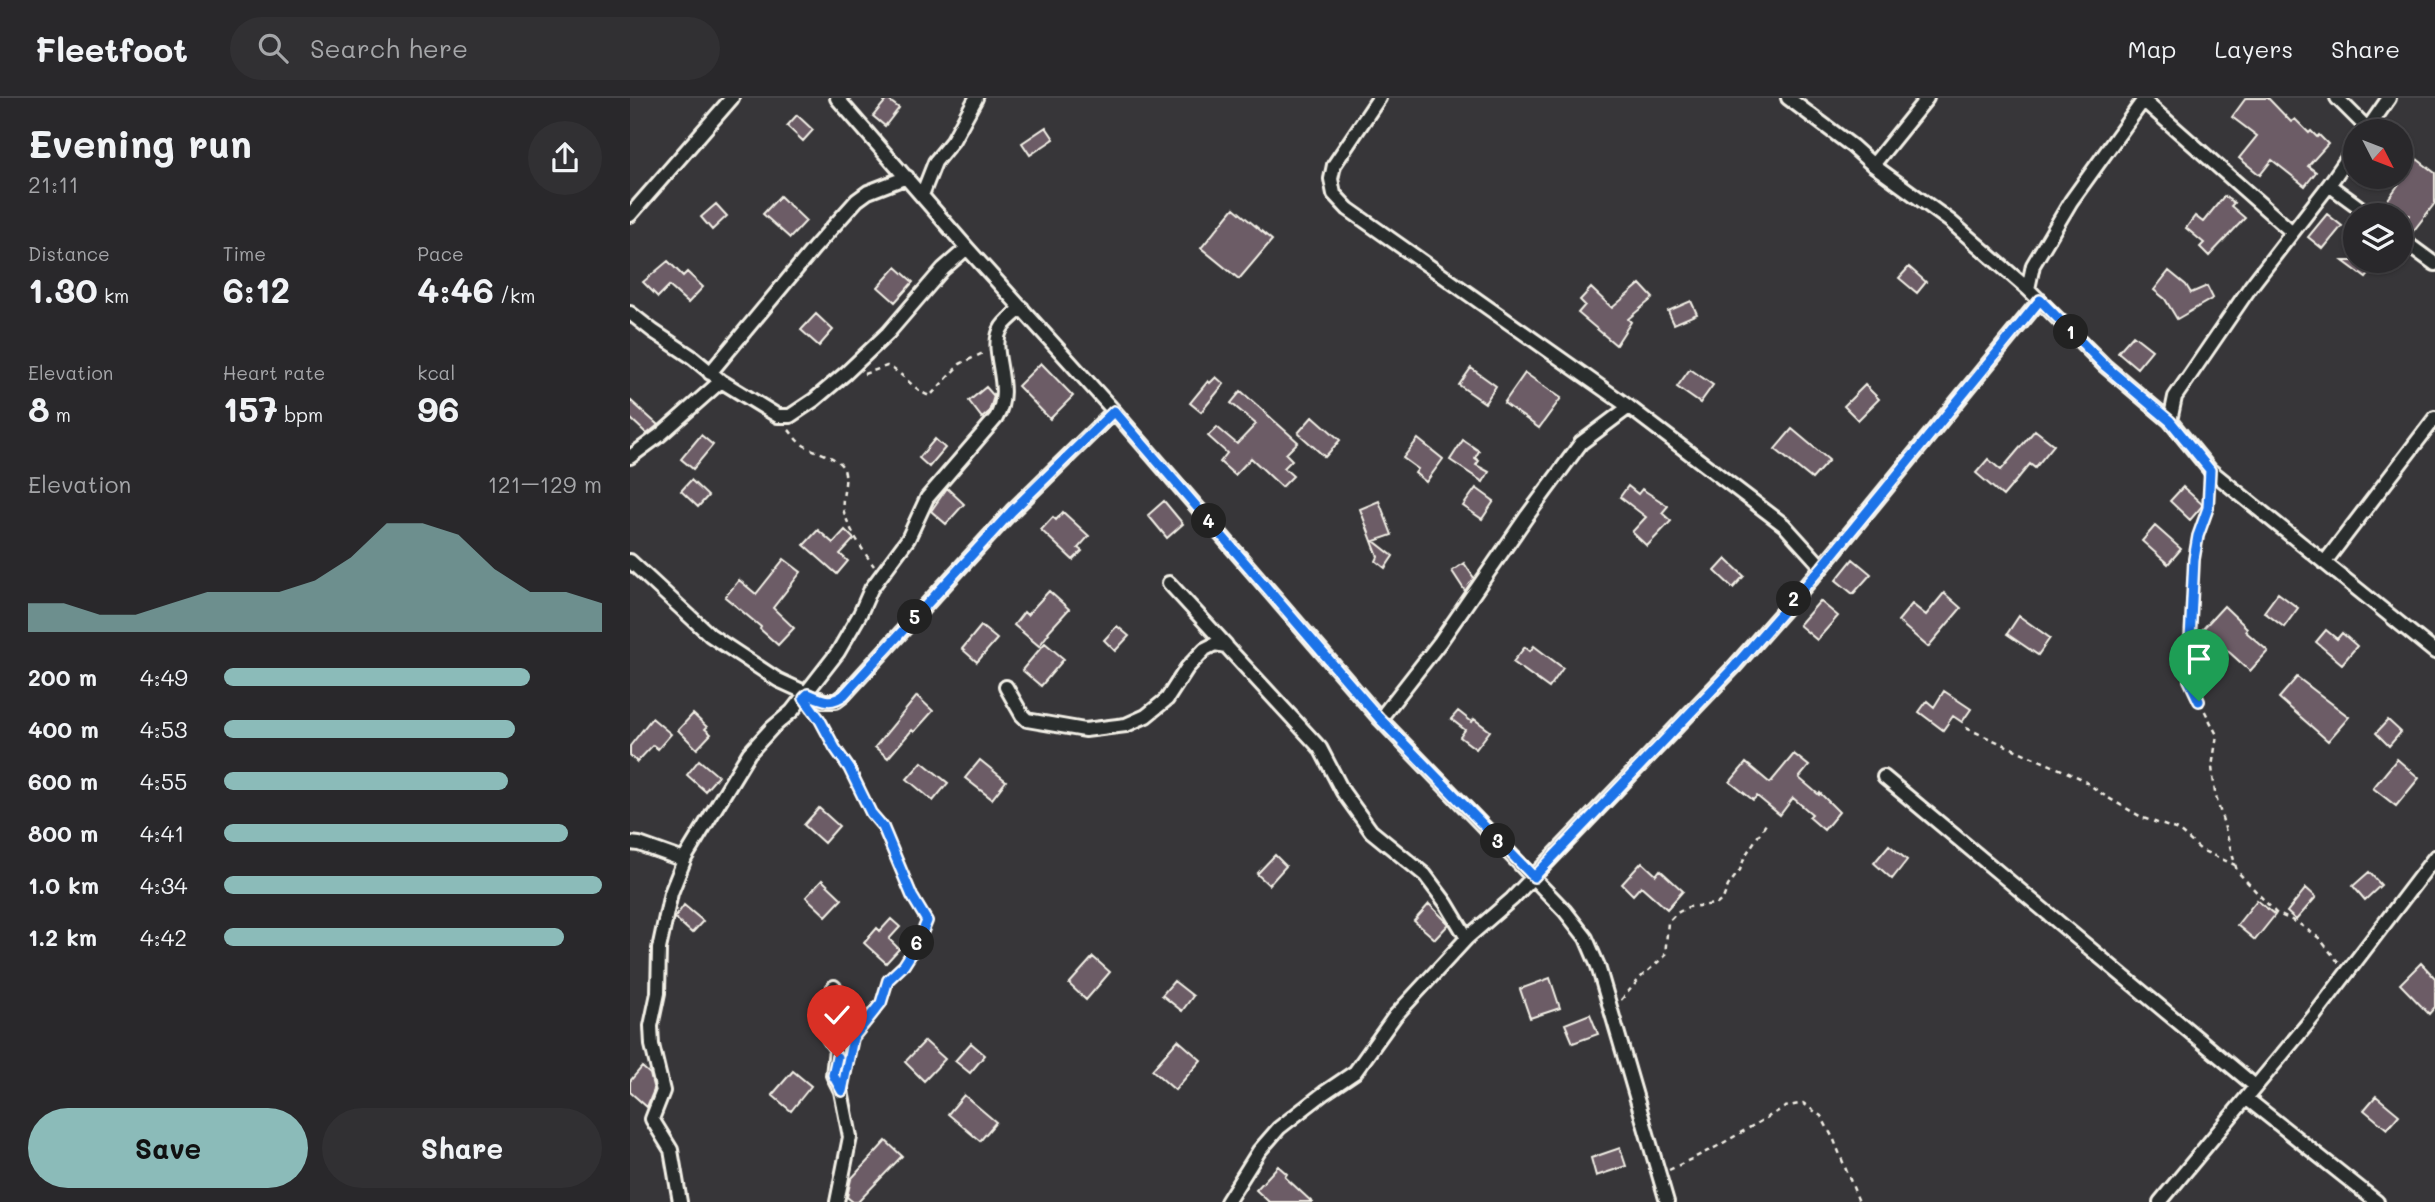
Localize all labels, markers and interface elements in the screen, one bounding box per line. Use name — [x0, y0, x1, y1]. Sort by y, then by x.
search box — [230, 17, 720, 80]
text: Fleetfoot — [35, 27, 188, 70]
icon: search — [254, 29, 292, 67]
text: Search here — [310, 31, 468, 65]
text: Map — [2128, 33, 2176, 64]
text: Layers — [2214, 33, 2293, 64]
text: Share — [2331, 33, 2400, 64]
text: Evening run — [28, 118, 252, 168]
north arrow — [2343, 119, 2413, 189]
map controls — [2343, 119, 2413, 273]
button: share — [528, 121, 602, 195]
text: 21:11 — [28, 169, 79, 199]
button: layers — [2343, 203, 2413, 273]
text: Distance — [28, 241, 110, 266]
text: Time — [223, 241, 266, 266]
text: Pace — [417, 241, 464, 266]
text: 1.30 — [28, 266, 98, 312]
text: 6:12 — [223, 266, 290, 312]
text: 4:46 — [417, 266, 494, 312]
text: km — [98, 283, 129, 308]
text: /km — [494, 283, 535, 308]
pin: 1 — [2054, 314, 2088, 350]
text: 1 — [2066, 319, 2075, 344]
text: Elevation — [28, 360, 113, 385]
text: Heart rate — [223, 360, 325, 385]
text: kcal — [417, 360, 455, 385]
text: 8 — [28, 385, 50, 431]
text: 157 — [223, 385, 278, 431]
text: 96 — [417, 385, 460, 431]
text: m — [50, 402, 71, 427]
text: bpm — [278, 402, 323, 427]
text: Elevation — [28, 469, 131, 499]
text: 121–129 m — [487, 469, 602, 499]
pin: 4 — [1192, 504, 1226, 538]
text: 4 — [1202, 508, 1215, 533]
pin: 2 — [1776, 582, 1812, 616]
text: 2 — [1788, 586, 1799, 611]
pin: 5 — [898, 600, 932, 634]
text: 5 — [909, 604, 920, 629]
pin — [2169, 629, 2229, 701]
icon: arrive — [2180, 640, 2218, 678]
text: 200 m — [28, 662, 97, 692]
text: 4:49 — [140, 662, 188, 692]
text: 400 m — [28, 714, 99, 744]
text: 4:53 — [140, 714, 188, 744]
text: 600 m — [28, 766, 98, 796]
text: 4:55 — [140, 766, 187, 796]
text: 800 m — [28, 818, 98, 848]
text: 4:41 — [140, 818, 184, 848]
pin: 3 — [1480, 824, 1516, 858]
text: 3 — [1492, 828, 1503, 853]
text: 1.0 km — [28, 870, 99, 900]
text: 4:34 — [140, 870, 188, 900]
text: 1.2 km — [28, 922, 97, 952]
text: 4:42 — [140, 922, 187, 952]
pin: 6 — [900, 926, 934, 960]
text: 6 — [911, 930, 922, 955]
pin — [807, 985, 867, 1057]
icon: check — [818, 996, 856, 1034]
button: Save — [28, 1108, 308, 1188]
button: Share — [322, 1108, 602, 1188]

